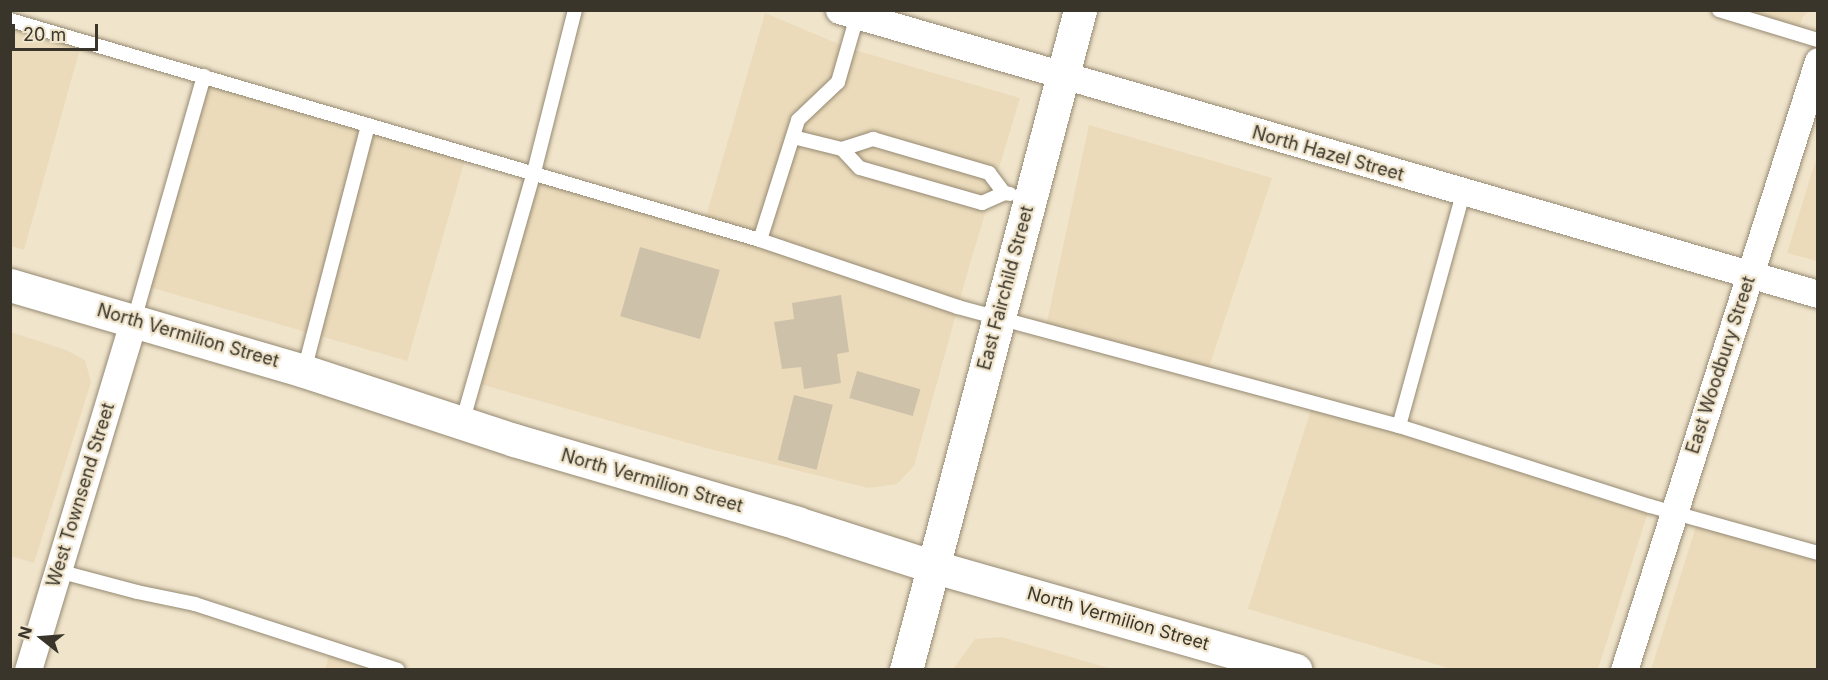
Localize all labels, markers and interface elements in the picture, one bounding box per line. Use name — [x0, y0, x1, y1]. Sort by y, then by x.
scale bar — [15, 12, 100, 50]
text: 20 m — [23, 24, 66, 45]
street label: North Hazel Street — [1250, 122, 1406, 186]
street label: East Fairchild Street — [974, 204, 1038, 372]
street label: East Woodbury Street — [1682, 273, 1760, 457]
street label: North Vermilion Street — [95, 300, 281, 372]
street label: West Townsend Street — [43, 400, 119, 590]
street label: North Vermilion Street — [559, 445, 745, 517]
street label: North Vermilion Street — [1025, 583, 1211, 655]
north arrow — [12, 608, 72, 668]
text: N — [13, 624, 36, 642]

